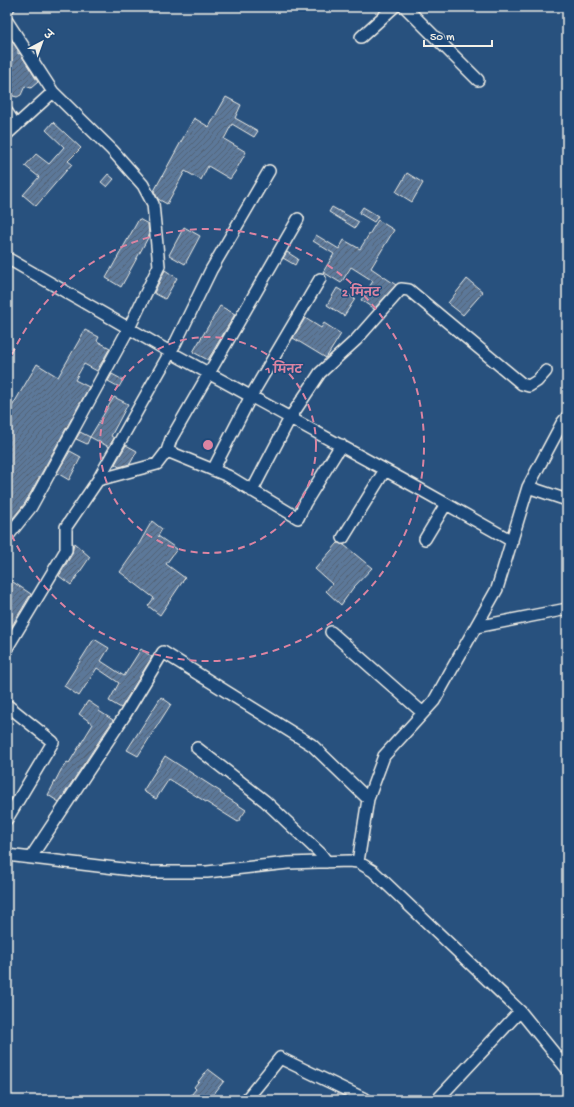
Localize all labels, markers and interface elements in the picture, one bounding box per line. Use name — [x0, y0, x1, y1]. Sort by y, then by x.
north arrow — [22, 22, 62, 62]
scale bar — [424, 22, 492, 48]
text: उ — [40, 28, 56, 44]
text: 50 m — [430, 31, 455, 45]
text: 2 मिनट — [342, 283, 381, 301]
text: 1 मिनट — [265, 360, 304, 378]
centre of rings — [201, 438, 215, 452]

